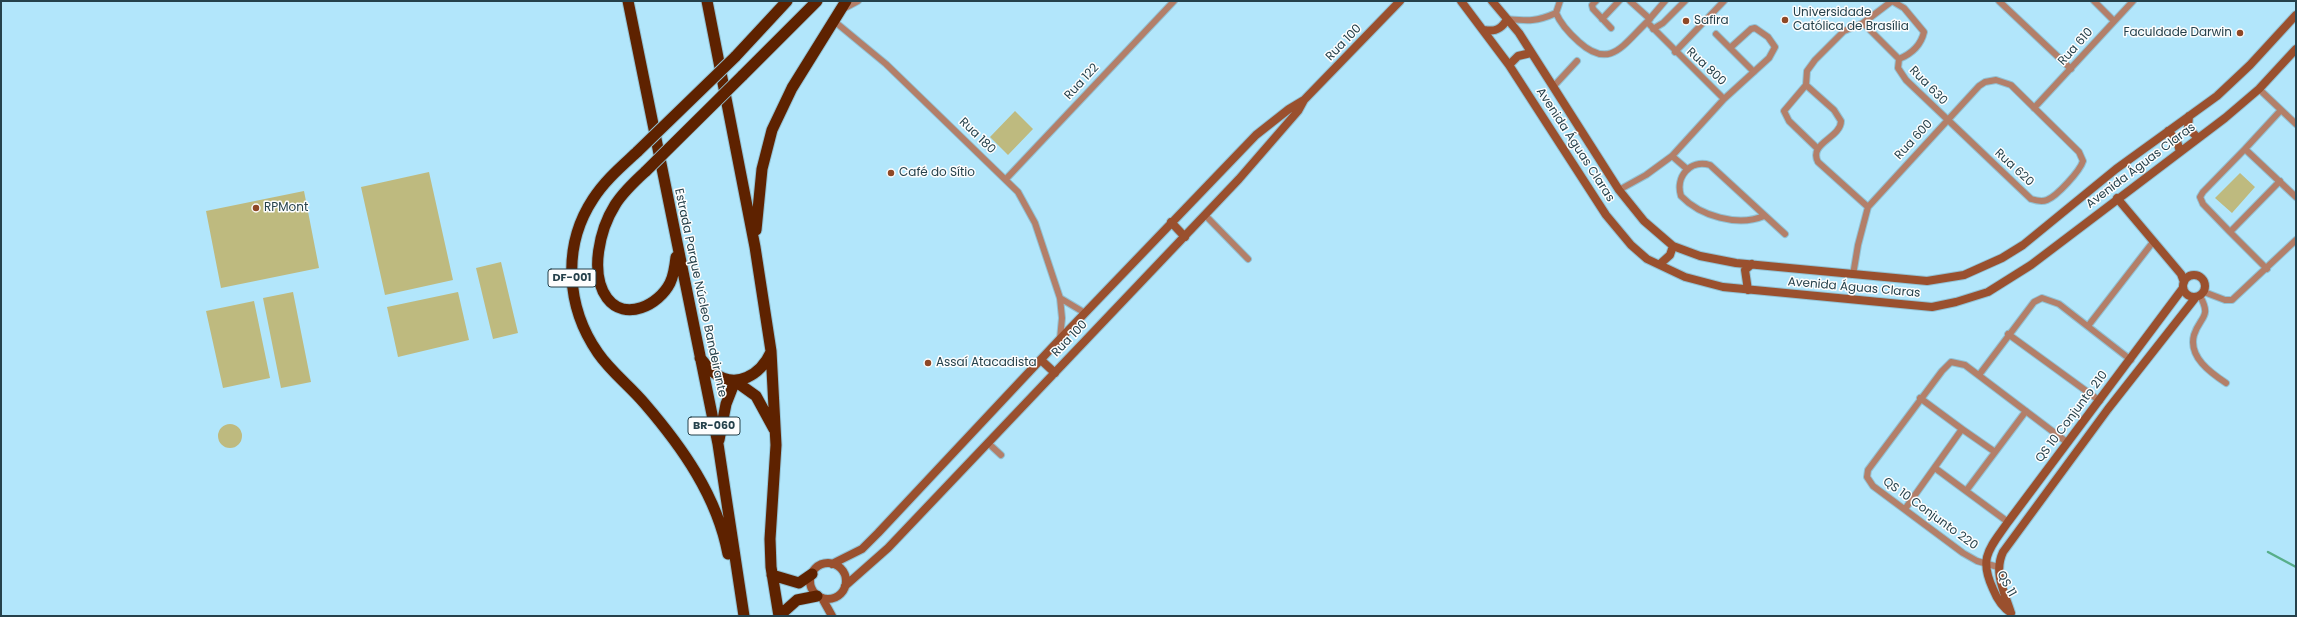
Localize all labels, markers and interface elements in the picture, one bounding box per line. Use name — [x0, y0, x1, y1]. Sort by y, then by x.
place label: Universidade Católica de Brasília — [1793, 6, 1909, 34]
place label: Safira — [1694, 14, 1729, 28]
marker: Universidade Católica de Brasília — [1780, 15, 1790, 25]
marker: Safira — [1681, 16, 1691, 26]
street label: Rua 100 — [1323, 22, 1365, 64]
street label: Rua 610 — [2055, 25, 2097, 69]
place label: Faculdade Darwin — [2123, 26, 2232, 40]
marker: Faculdade Darwin — [2235, 28, 2245, 38]
street label: Rua 800 — [1683, 45, 1729, 89]
street label: Rua 122 — [1062, 61, 1102, 103]
street label: Rua 630 — [1906, 64, 1950, 108]
street label: Avenida Águas Claras — [1533, 85, 1617, 205]
street label: Rua 180 — [956, 115, 998, 157]
street label: Rua 600 — [1892, 117, 1936, 163]
street label: Avenida Águas Claras — [2084, 120, 2198, 212]
street label: Rua 620 — [1991, 146, 2037, 190]
place label: Café do Sítio — [899, 166, 975, 180]
marker: Café do Sítio — [886, 168, 896, 178]
street label: Estrada Parque Núcleo Bandeirante — [671, 187, 729, 399]
place label: RPMont — [264, 201, 308, 215]
marker: RPMont — [251, 203, 261, 213]
road number: DF-001 — [548, 269, 596, 287]
street label: Avenida Águas Claras — [1787, 275, 1921, 301]
street label: Rua 100 — [1049, 318, 1091, 360]
place label: Assaí Atacadista — [936, 356, 1037, 370]
marker: Assaí Atacadista — [923, 358, 933, 368]
street label: QS 10 Conjunto 210 — [2033, 368, 2111, 466]
road number: BR-060 — [688, 417, 740, 435]
street label: QS 10 Conjunto 220 — [1880, 475, 1980, 553]
street label: QS 11 — [1993, 569, 2019, 599]

